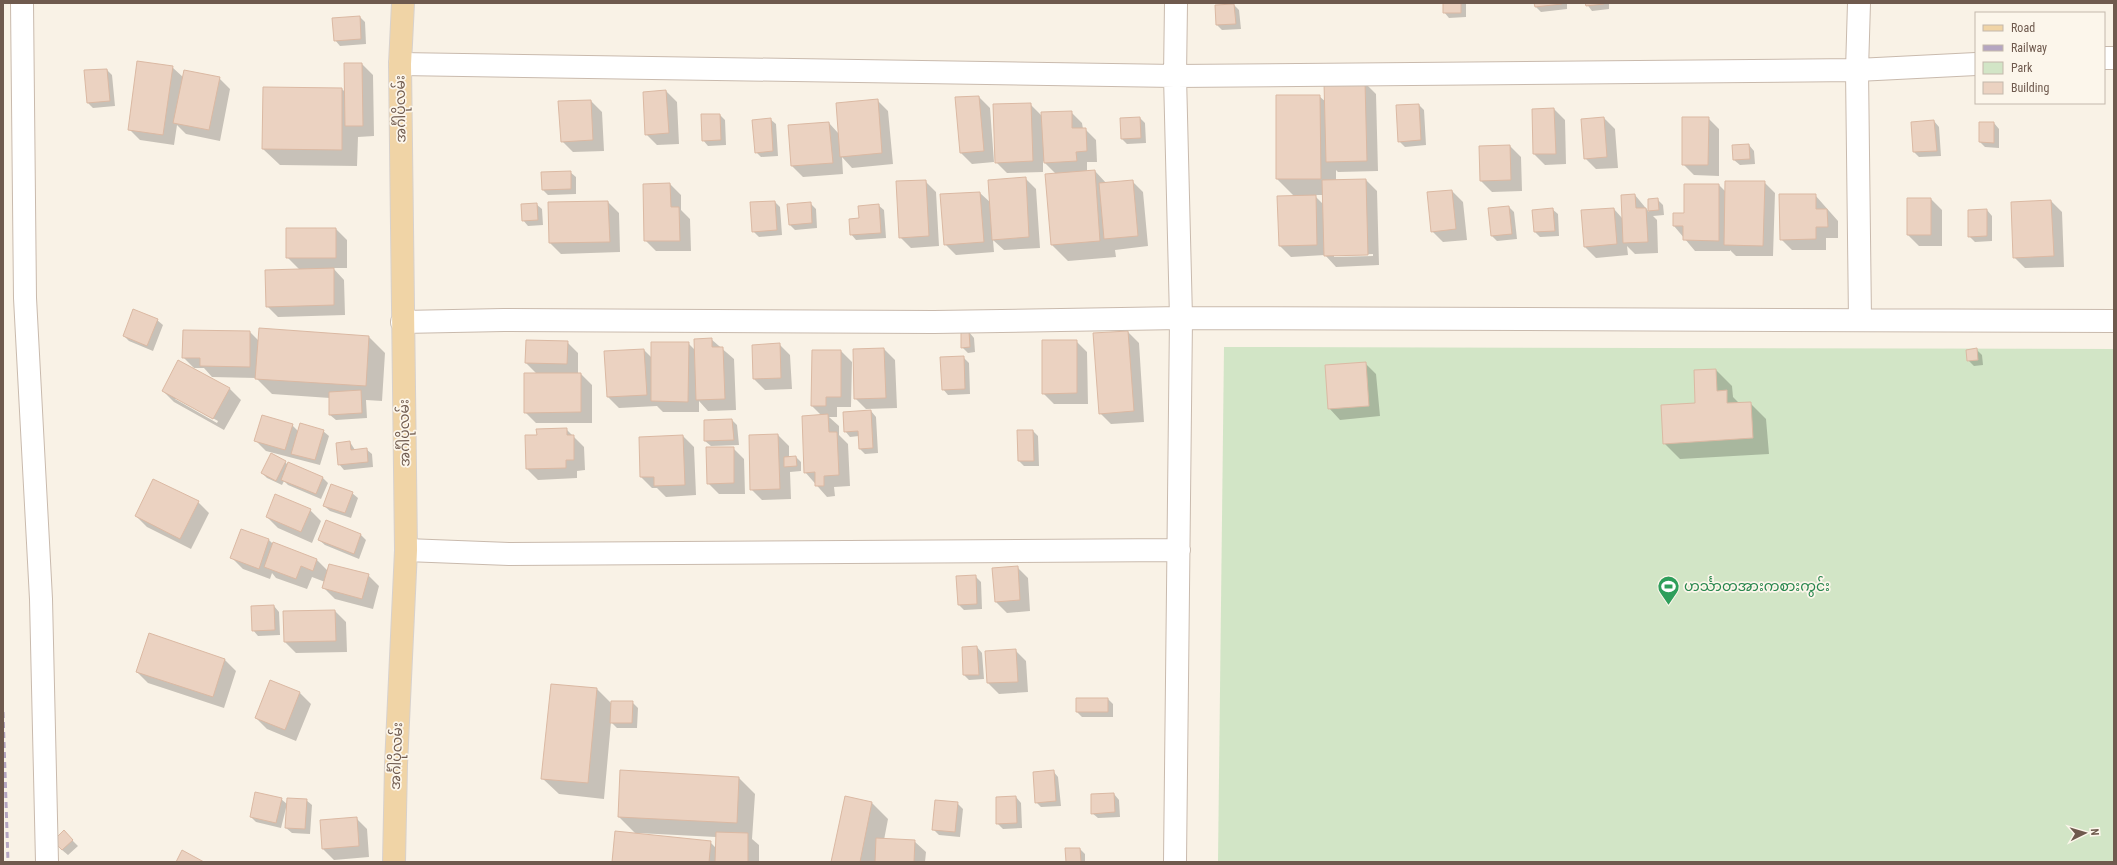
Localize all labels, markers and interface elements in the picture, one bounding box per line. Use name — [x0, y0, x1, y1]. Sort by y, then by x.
legend — [1975, 12, 2105, 104]
text: Road — [2011, 21, 2035, 35]
text: Railway — [2011, 41, 2047, 55]
text: Park — [2011, 61, 2033, 75]
street label: အင်္ဂါပိုလမ်း — [389, 75, 413, 143]
text: Building — [2011, 81, 2049, 95]
street label: အင်္ဂါပိုလမ်း — [393, 399, 417, 467]
sports icon: ဟင်္သာတအားကစားကွင်း — [1655, 573, 1681, 606]
place label: ဟင်္သာတအားကစားကွင်း — [1684, 576, 1830, 597]
street label: အင်္ဂါပိုလမ်း — [385, 722, 409, 790]
north arrow — [2065, 813, 2105, 853]
text: N — [2088, 828, 2101, 836]

